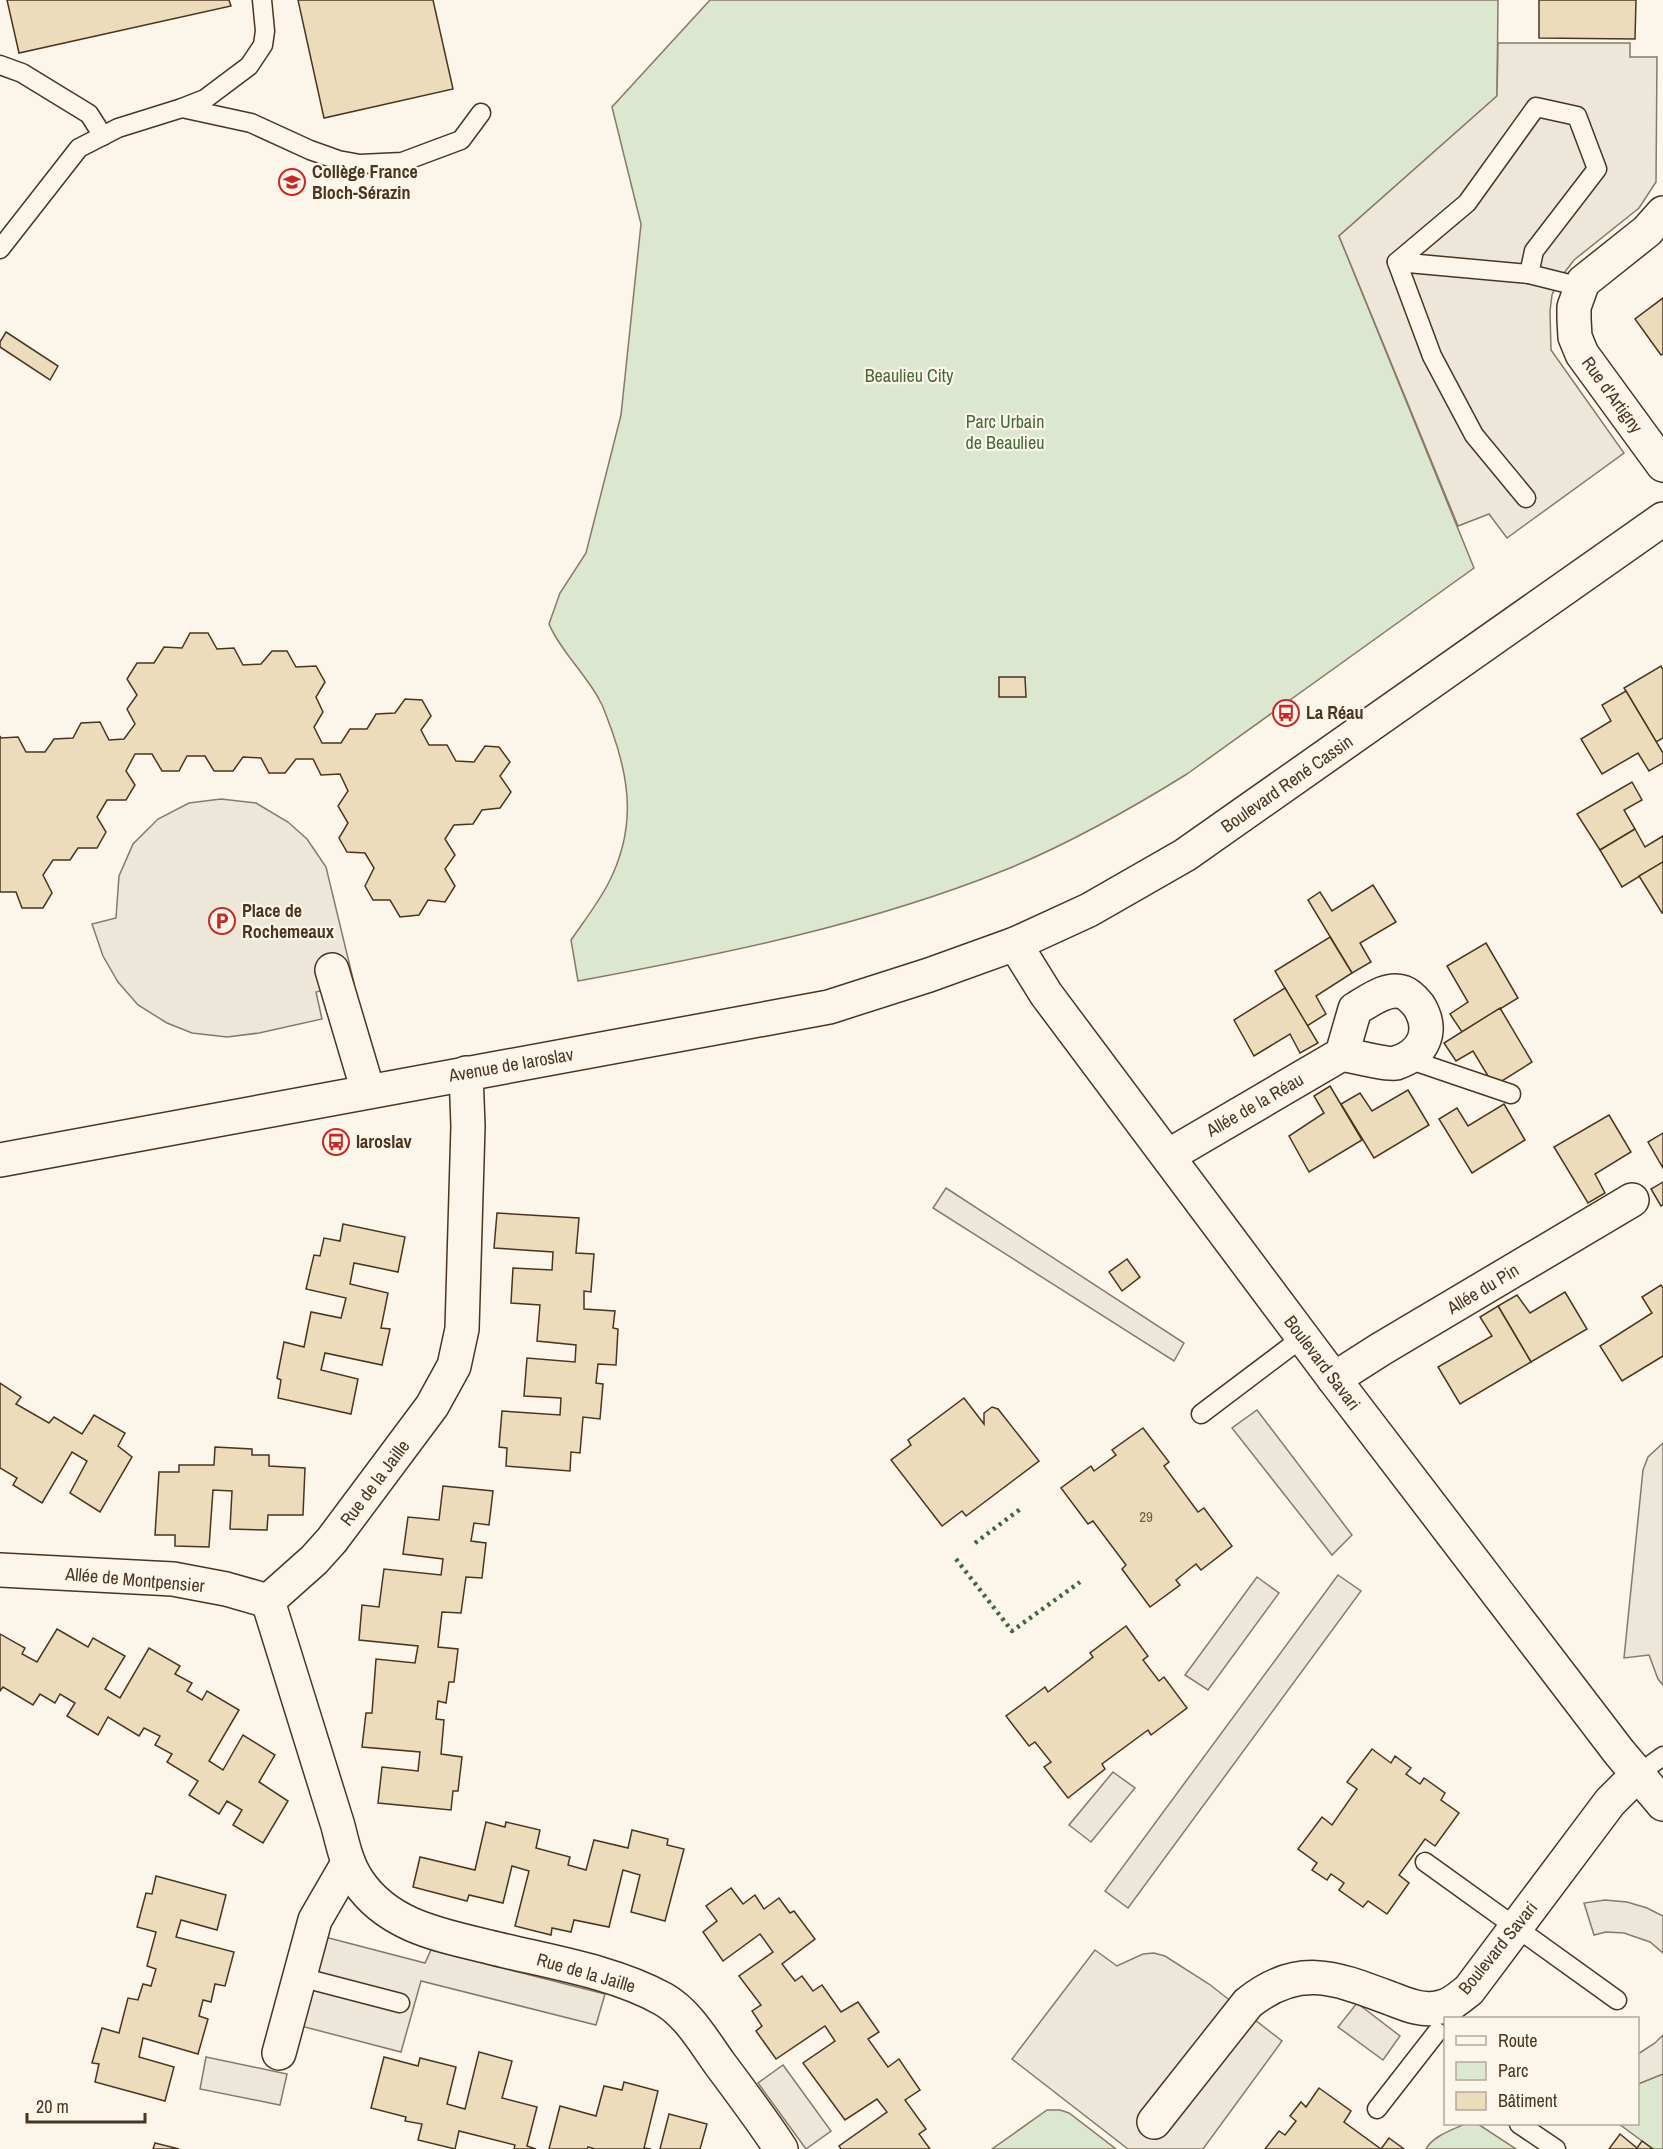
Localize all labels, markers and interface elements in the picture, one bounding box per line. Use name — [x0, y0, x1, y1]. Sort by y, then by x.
place label: Collège France Bloch-Sérazin — [312, 159, 418, 205]
school or university icon: Collège France Bloch-Sérazin — [277, 167, 307, 197]
street label: Rue d'Artigny — [1576, 351, 1649, 439]
park label: Beaulieu City — [865, 363, 954, 388]
park label: Parc Urbain de Beaulieu — [966, 409, 1044, 455]
bus stop icon: La Réau — [1271, 698, 1301, 728]
place label: La Réau — [1306, 700, 1363, 725]
street label: Boulevard René Cassin — [1216, 729, 1358, 839]
place label: Place de Rochemeaux — [242, 898, 335, 944]
parking icon: Place de Rochemeaux — [207, 906, 237, 936]
street label: Avenue de Iaroslav — [446, 1041, 576, 1088]
street label: Allée de la Réau — [1201, 1067, 1308, 1143]
bus stop icon: Iaroslav — [321, 1127, 351, 1157]
place label: Iaroslav — [356, 1129, 413, 1154]
street label: Allée du Pin — [1441, 1257, 1523, 1320]
street label: Boulevard Savari — [1278, 1310, 1366, 1415]
street label: Rue de la Jaille — [334, 1435, 415, 1531]
house number: 29 — [1139, 1506, 1153, 1527]
street label: Allée de Montpensier — [63, 1561, 206, 1598]
street label: Boulevard Savari — [1452, 1896, 1543, 2000]
street label: Rue de la Jaille — [534, 1946, 638, 1999]
legend — [1444, 2017, 1639, 2125]
text: Route — [1498, 2028, 1537, 2053]
text: Parc — [1498, 2058, 1528, 2083]
scale bar — [27, 2086, 146, 2124]
text: Bâtiment — [1498, 2088, 1557, 2113]
text: 20 m — [36, 2094, 69, 2119]

